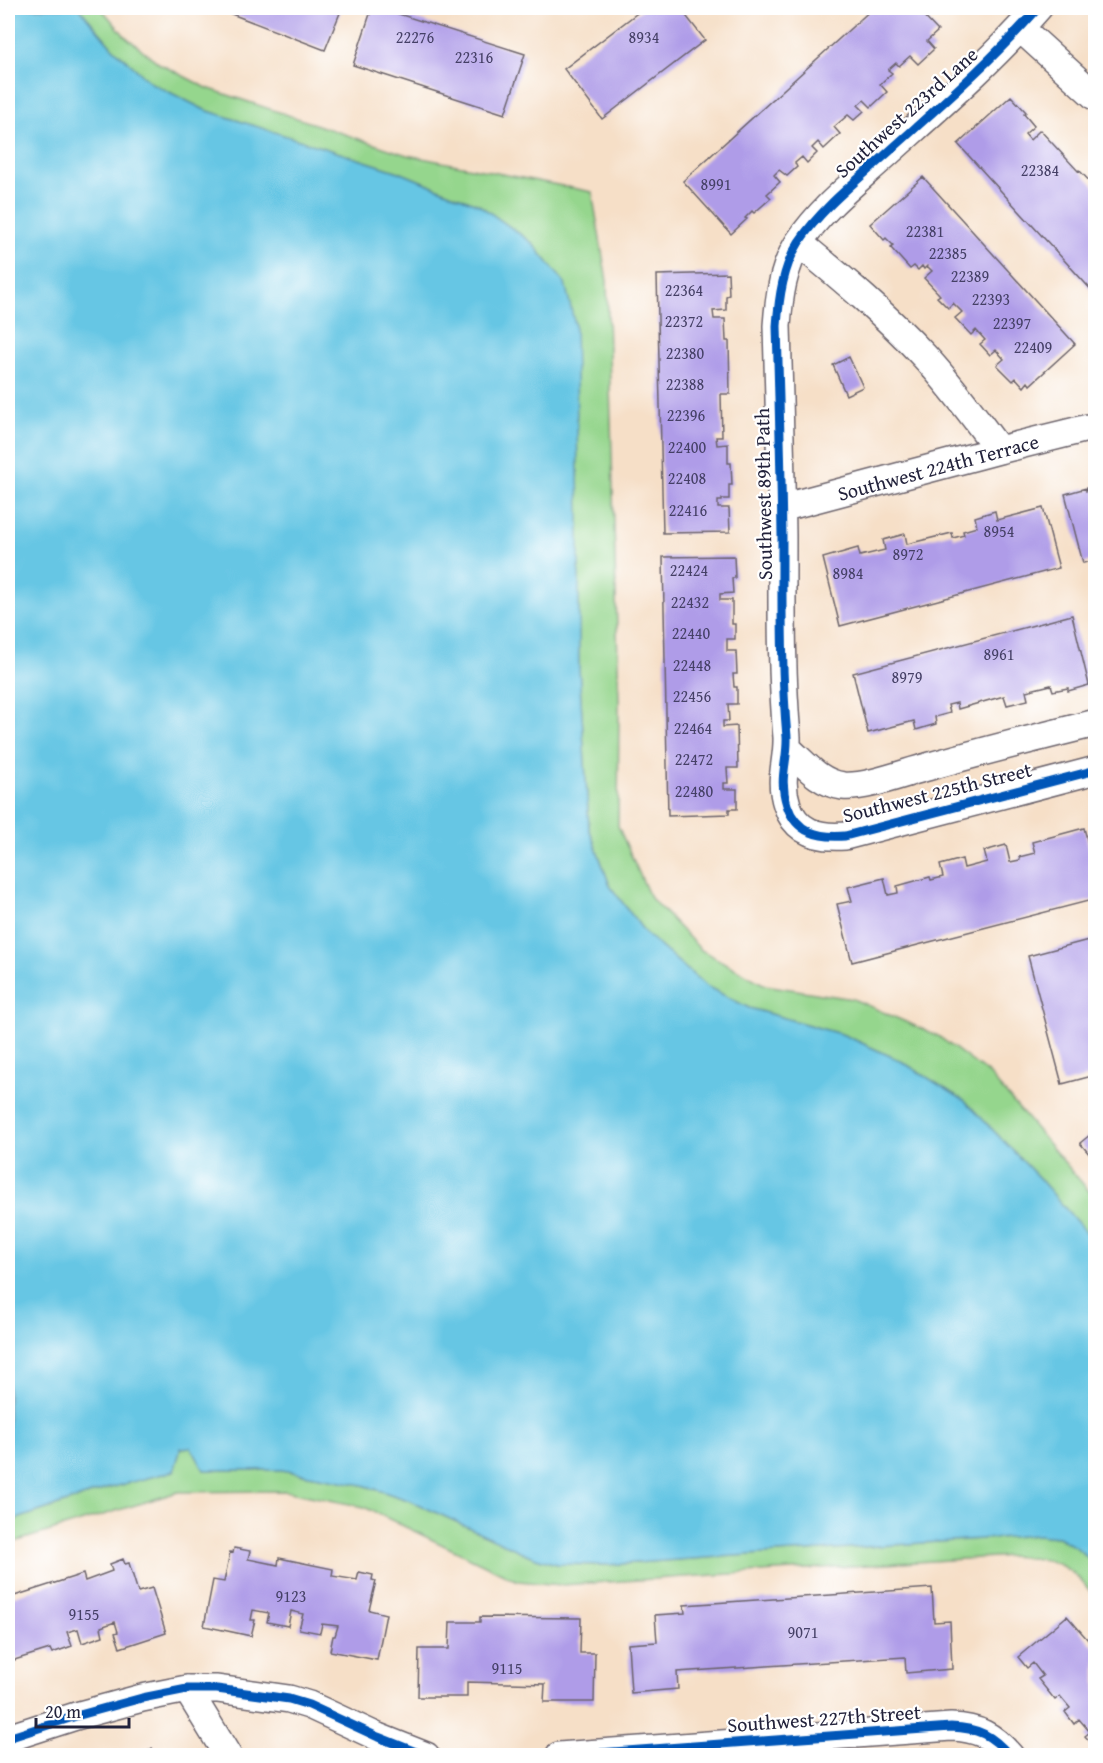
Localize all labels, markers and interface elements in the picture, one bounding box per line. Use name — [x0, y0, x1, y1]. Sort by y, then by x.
house number: 22276 — [396, 25, 435, 49]
house number: 8934 — [629, 25, 660, 49]
street label: Southwest 223rd Lane — [828, 40, 984, 184]
house number: 22316 — [455, 45, 494, 69]
house number: 22384 — [1021, 158, 1060, 182]
house number: 8991 — [701, 172, 731, 196]
house number: 22381 — [906, 219, 944, 243]
house number: 22385 — [929, 241, 967, 265]
house number: 22389 — [951, 264, 990, 288]
house number: 22364 — [665, 278, 704, 302]
house number: 22393 — [972, 287, 1010, 311]
house number: 22372 — [665, 309, 703, 333]
house number: 22397 — [993, 311, 1032, 335]
house number: 22409 — [1014, 335, 1053, 359]
house number: 22380 — [666, 341, 705, 365]
house number: 22388 — [666, 372, 705, 396]
house number: 22396 — [667, 403, 706, 427]
street label: Southwest 89th Path — [747, 408, 779, 580]
street label: Southwest 224th Terrace — [834, 426, 1042, 508]
house number: 22400 — [668, 435, 707, 459]
house number: 22408 — [668, 466, 707, 490]
house number: 22416 — [669, 498, 708, 522]
house number: 8954 — [984, 519, 1015, 543]
house number: 8972 — [893, 542, 923, 566]
house number: 22424 — [670, 558, 709, 582]
house number: 8984 — [833, 561, 864, 585]
house number: 22432 — [671, 590, 709, 614]
house number: 22440 — [672, 621, 711, 645]
house number: 8961 — [984, 642, 1014, 666]
house number: 22448 — [673, 653, 712, 677]
house number: 8979 — [892, 665, 923, 689]
house number: 22456 — [673, 684, 712, 708]
house number: 22464 — [674, 716, 713, 740]
house number: 22472 — [675, 747, 713, 771]
street label: Southwest 225th Street — [839, 754, 1035, 830]
house number: 22480 — [675, 779, 714, 803]
house number: 9123 — [276, 1584, 306, 1608]
house number: 9155 — [69, 1602, 99, 1626]
house number: 9071 — [788, 1620, 818, 1644]
house number: 9115 — [492, 1656, 522, 1680]
scale bar — [36, 1691, 129, 1729]
street label: Southwest 227th Street — [726, 1697, 922, 1739]
text: 20 m — [45, 1698, 81, 1725]

